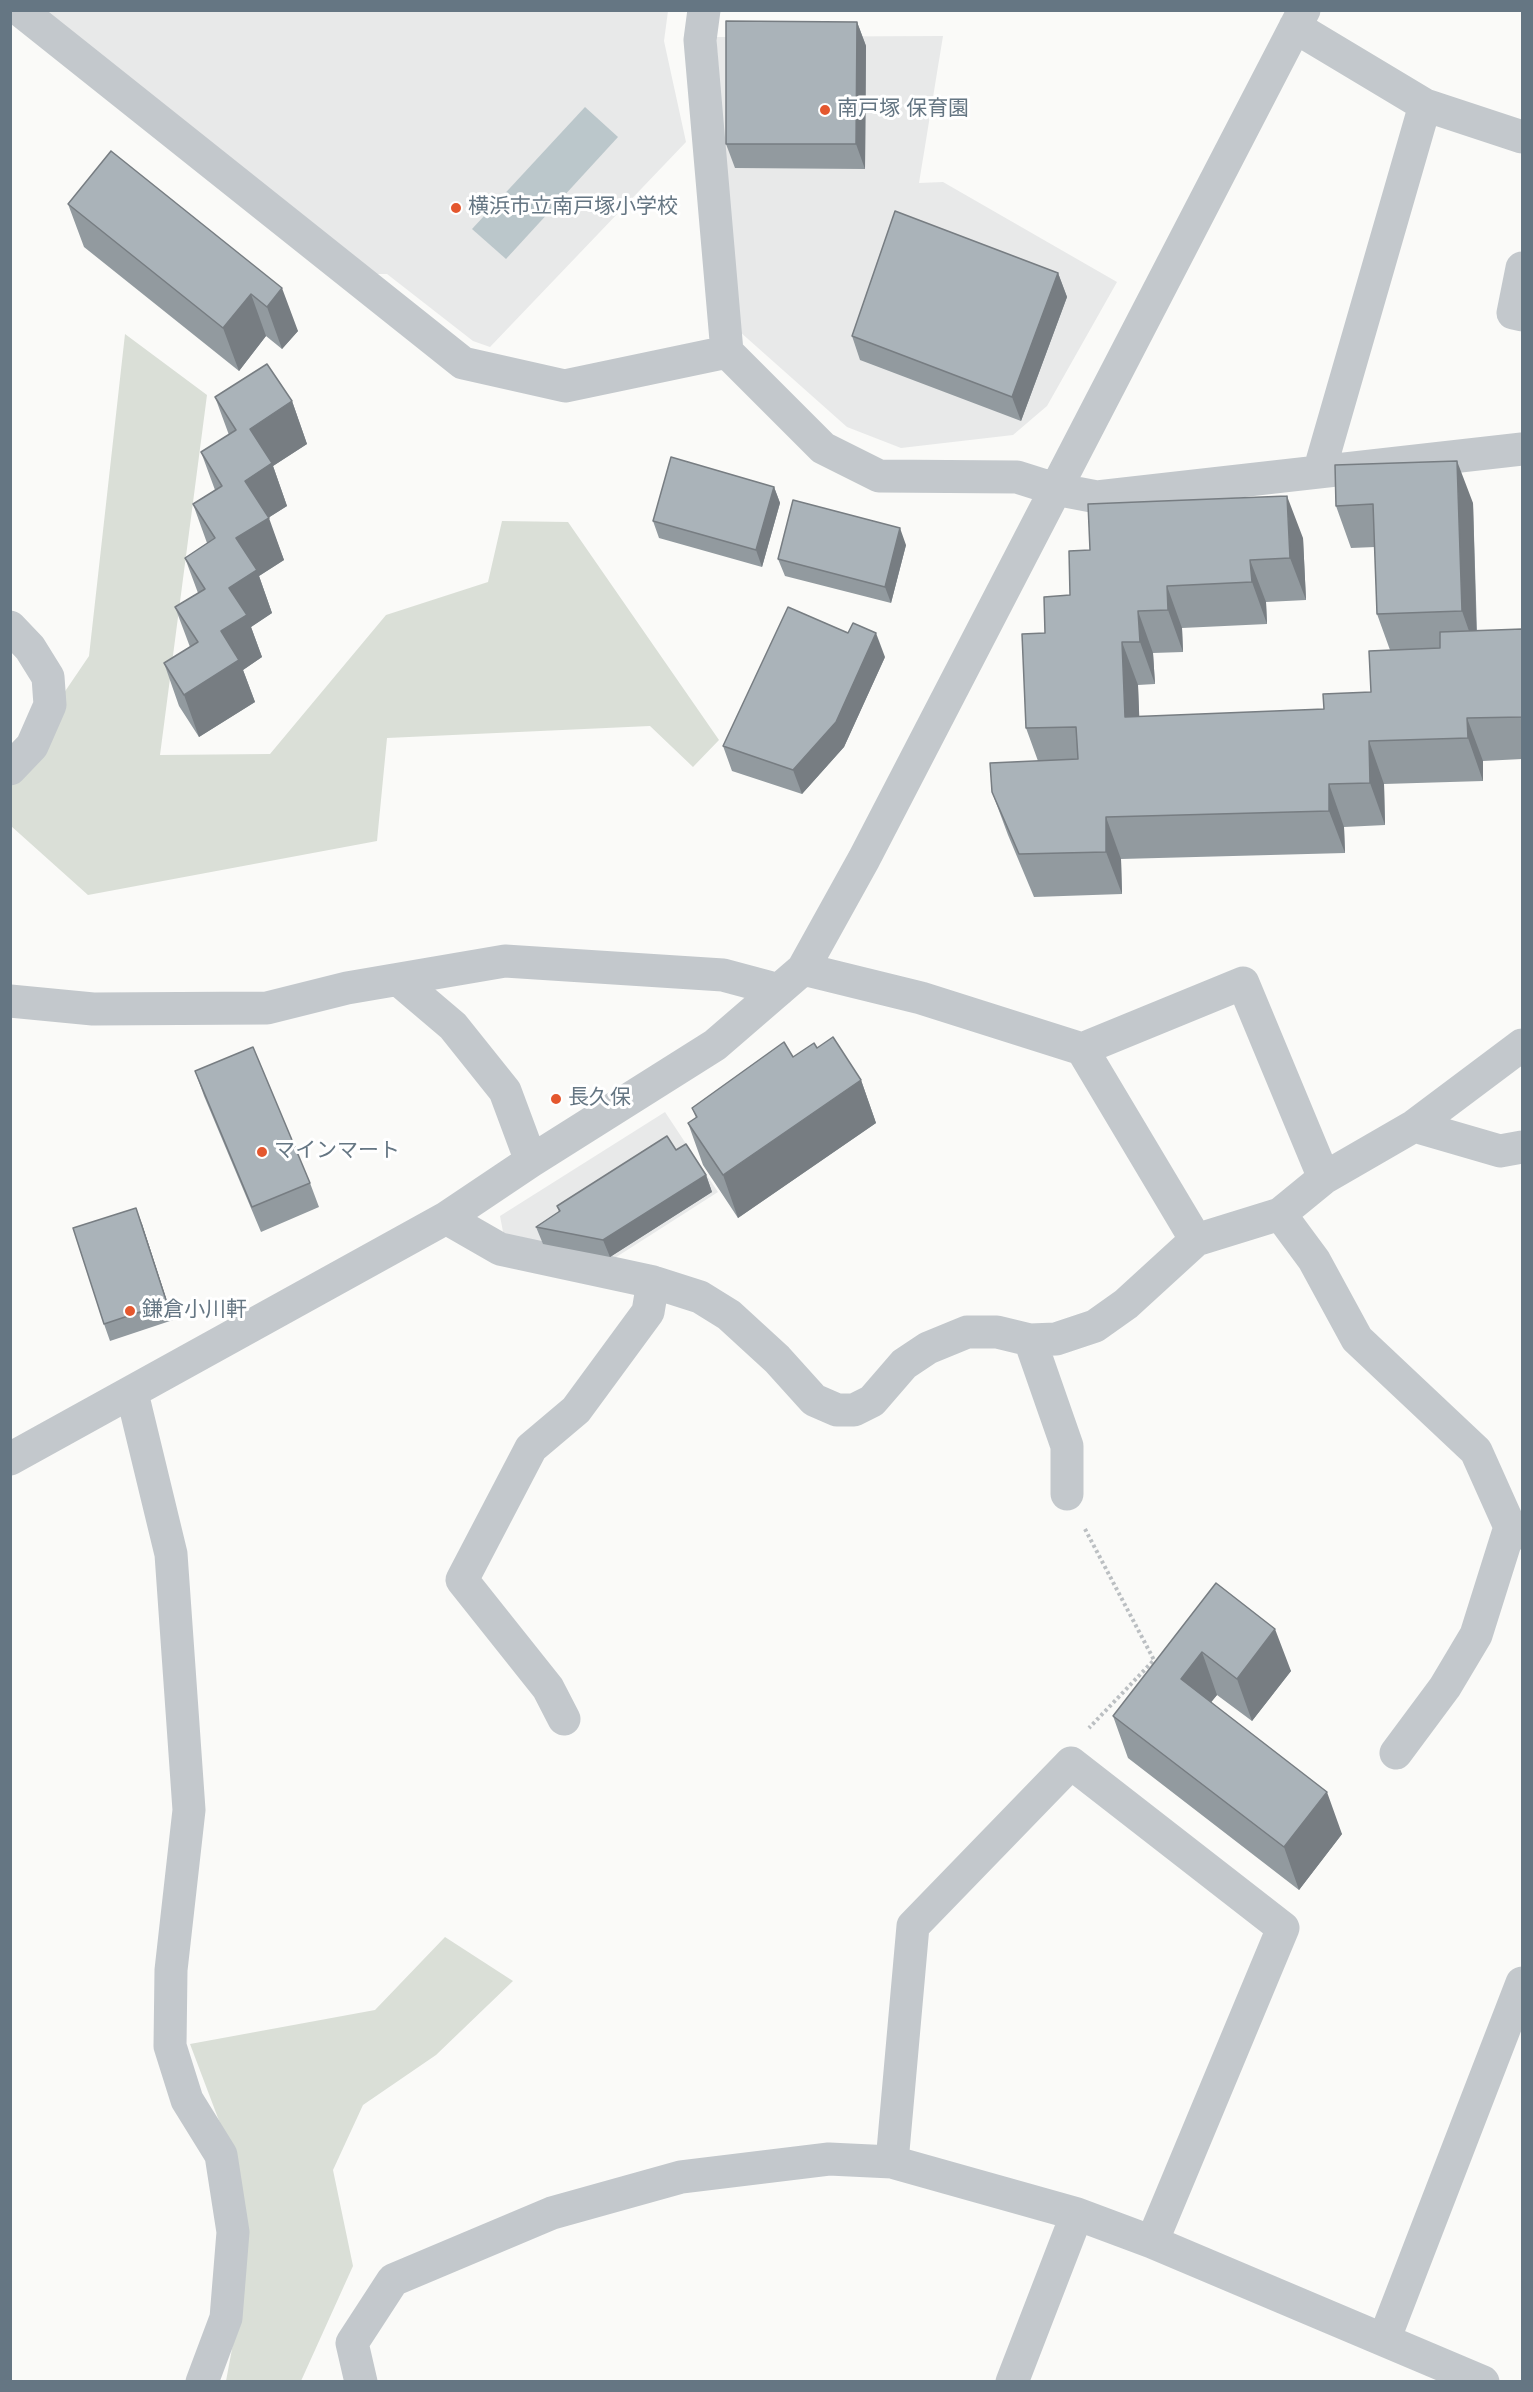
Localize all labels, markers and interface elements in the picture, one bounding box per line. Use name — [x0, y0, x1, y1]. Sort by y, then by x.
place label: 南戸塚 保育園 — [837, 97, 969, 123]
marker: 南戸塚 保育園 — [818, 103, 832, 117]
place label: 横浜市立南戸塚小学校 — [468, 195, 678, 221]
marker: 横浜市立南戸塚小学校 — [449, 201, 463, 215]
place label: 長久保 — [568, 1086, 631, 1112]
marker: 長久保 — [549, 1092, 563, 1106]
place label: マインマート — [274, 1139, 400, 1165]
marker: マインマート — [255, 1145, 269, 1159]
place label: 鎌倉小川軒 — [142, 1298, 247, 1324]
marker: 鎌倉小川軒 — [123, 1304, 137, 1318]

